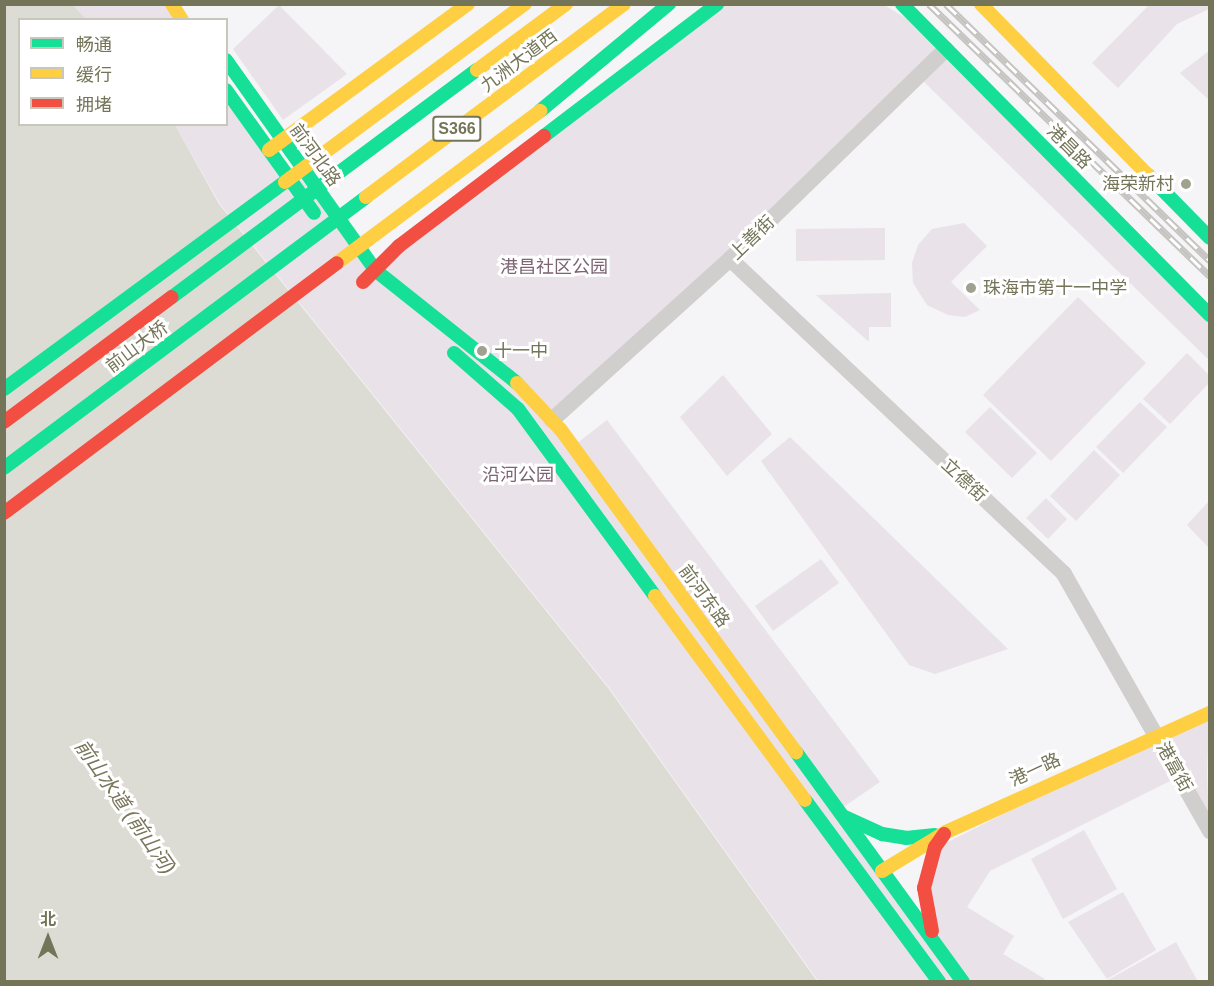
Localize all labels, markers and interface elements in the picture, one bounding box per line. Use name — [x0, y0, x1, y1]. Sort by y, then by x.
legend — [18, 18, 228, 126]
street label: 九洲大道西 — [477, 25, 561, 97]
text: 畅通 — [76, 35, 112, 55]
text: 缓行 — [76, 65, 112, 85]
text: 拥堵 — [76, 95, 112, 115]
road number: S366 — [432, 116, 482, 142]
street label: 前河北路 — [285, 120, 345, 190]
street label: 港昌路 — [1042, 120, 1096, 174]
place label: 海荣新村 — [1102, 173, 1174, 195]
marker: 海荣新村 — [1179, 177, 1193, 191]
street label: 上善街 — [725, 211, 779, 265]
park label: 港昌社区公园 — [500, 256, 608, 278]
place label: 珠海市第十一中学 — [983, 277, 1127, 299]
marker: 珠海市第十一中学 — [964, 281, 978, 295]
street label: 前山大桥 — [102, 317, 172, 377]
place label: 十一中 — [494, 340, 548, 362]
marker: 十一中 — [475, 344, 489, 358]
street label: 立德街 — [937, 454, 991, 506]
park label: 沿河公园 — [482, 464, 554, 486]
street label: 前河东路 — [674, 561, 734, 631]
water label: 前山水道 (前山河) — [70, 735, 180, 879]
street label: 港富街 — [1151, 738, 1197, 796]
street label: 港一路 — [1006, 749, 1064, 791]
north arrow — [18, 908, 78, 968]
text: 北 — [40, 911, 56, 928]

